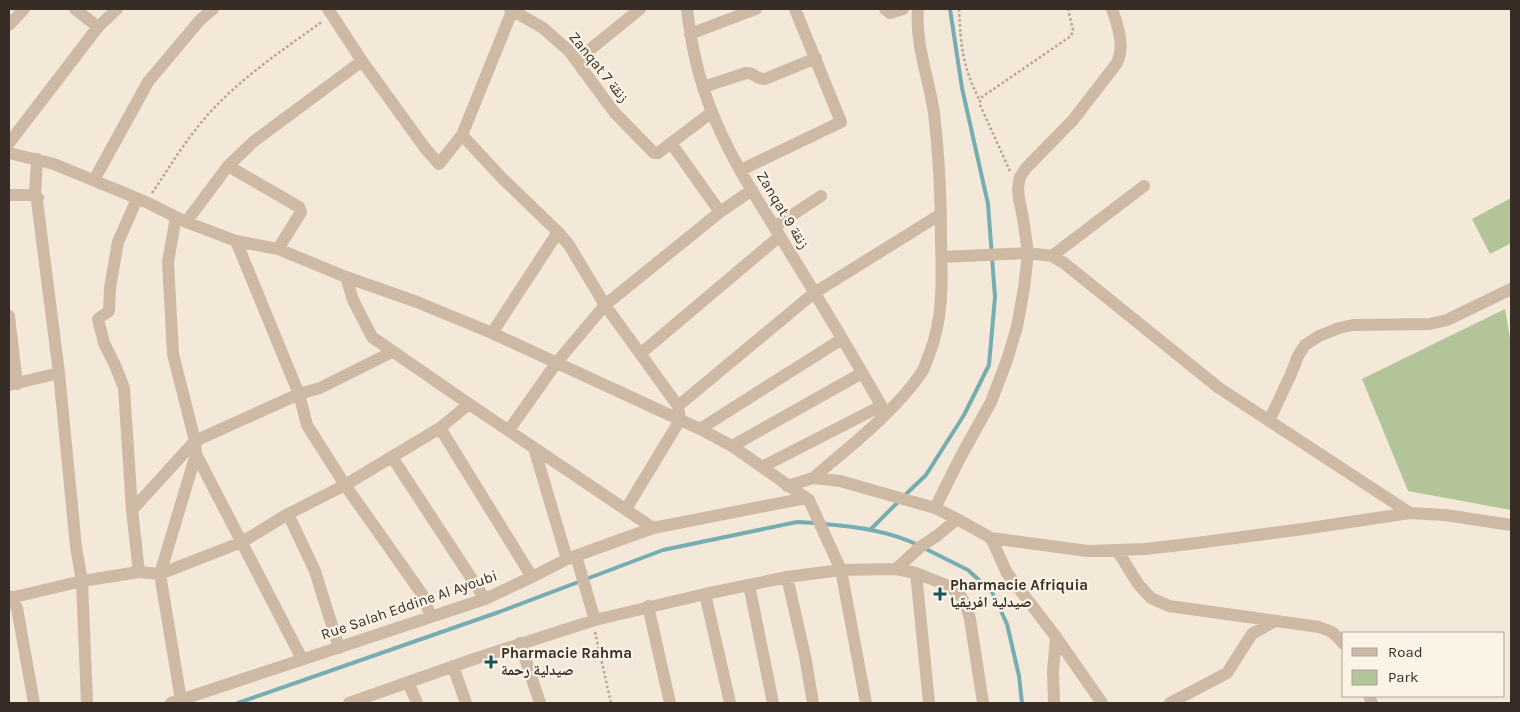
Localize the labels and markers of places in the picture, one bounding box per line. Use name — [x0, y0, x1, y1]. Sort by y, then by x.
place label: Pharmacie Afriquia صيدلية افريقيا — [950, 576, 1088, 611]
marker: Pharmacie Afriquia صيدلية افريقيا — [934, 588, 946, 600]
place label: Pharmacie Rahma صيدلية رحمة — [501, 644, 632, 679]
marker: Pharmacie Rahma صيدلية رحمة — [485, 656, 497, 668]

